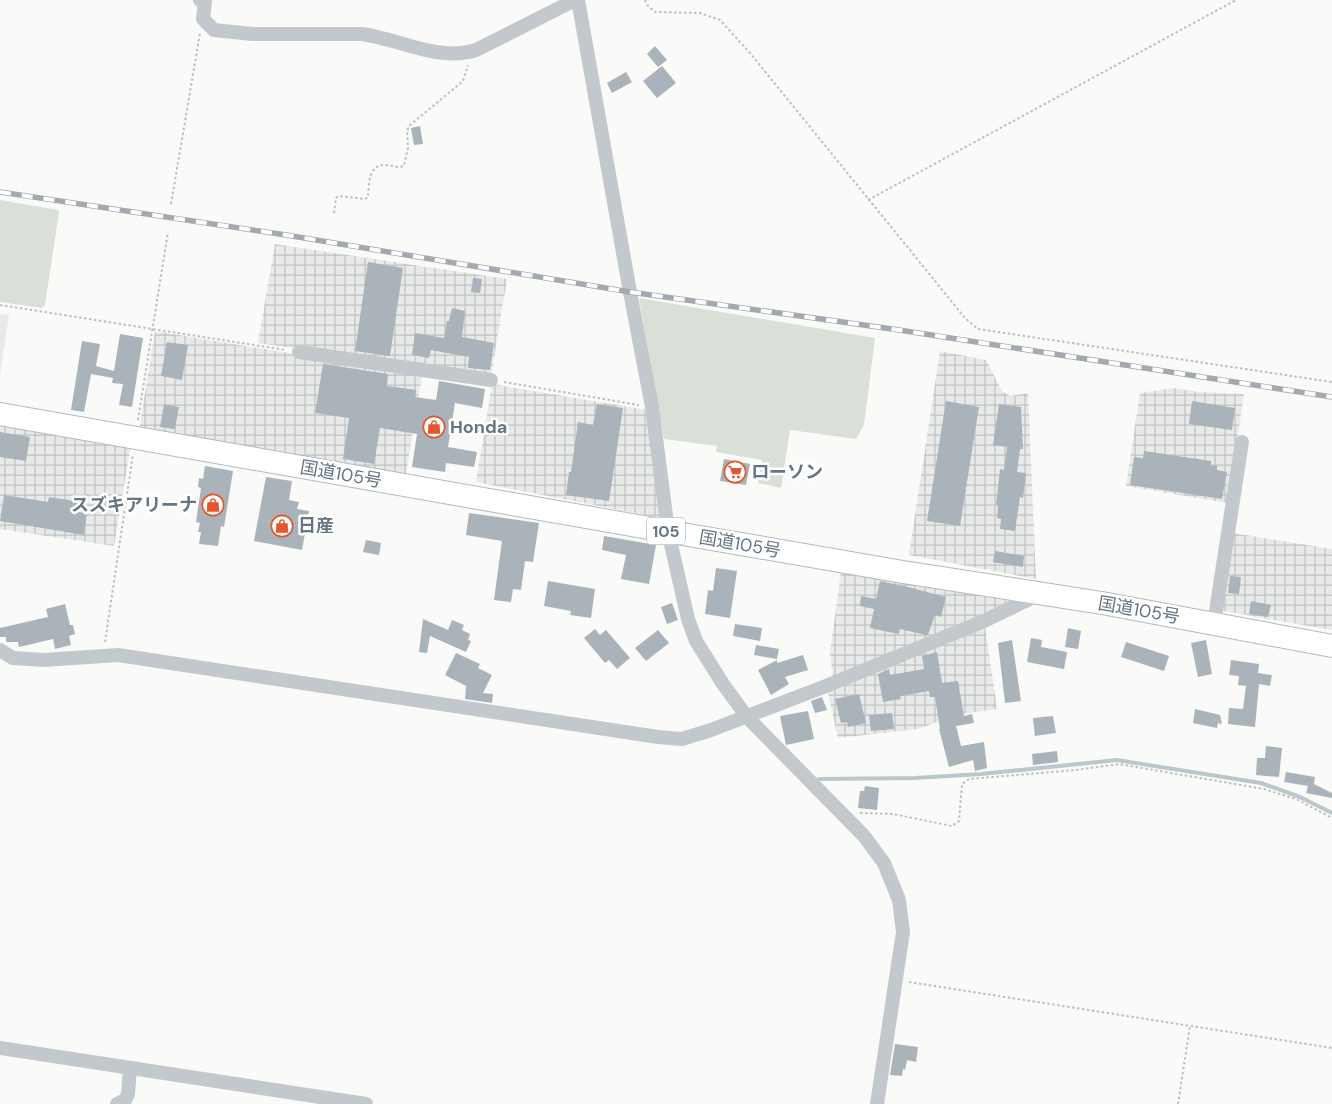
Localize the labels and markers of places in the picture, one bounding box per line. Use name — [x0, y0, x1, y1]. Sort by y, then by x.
shop icon: Honda — [422, 415, 446, 439]
place label: Honda — [450, 415, 507, 439]
supermarket icon: ローソン — [723, 460, 747, 484]
place label: ローソン — [751, 460, 823, 484]
place label: スズキアリーナ — [71, 493, 197, 517]
shop icon: スズキアリーナ — [201, 493, 225, 517]
shop icon: 日産 — [270, 514, 294, 538]
place label: 日産 — [298, 514, 334, 538]

